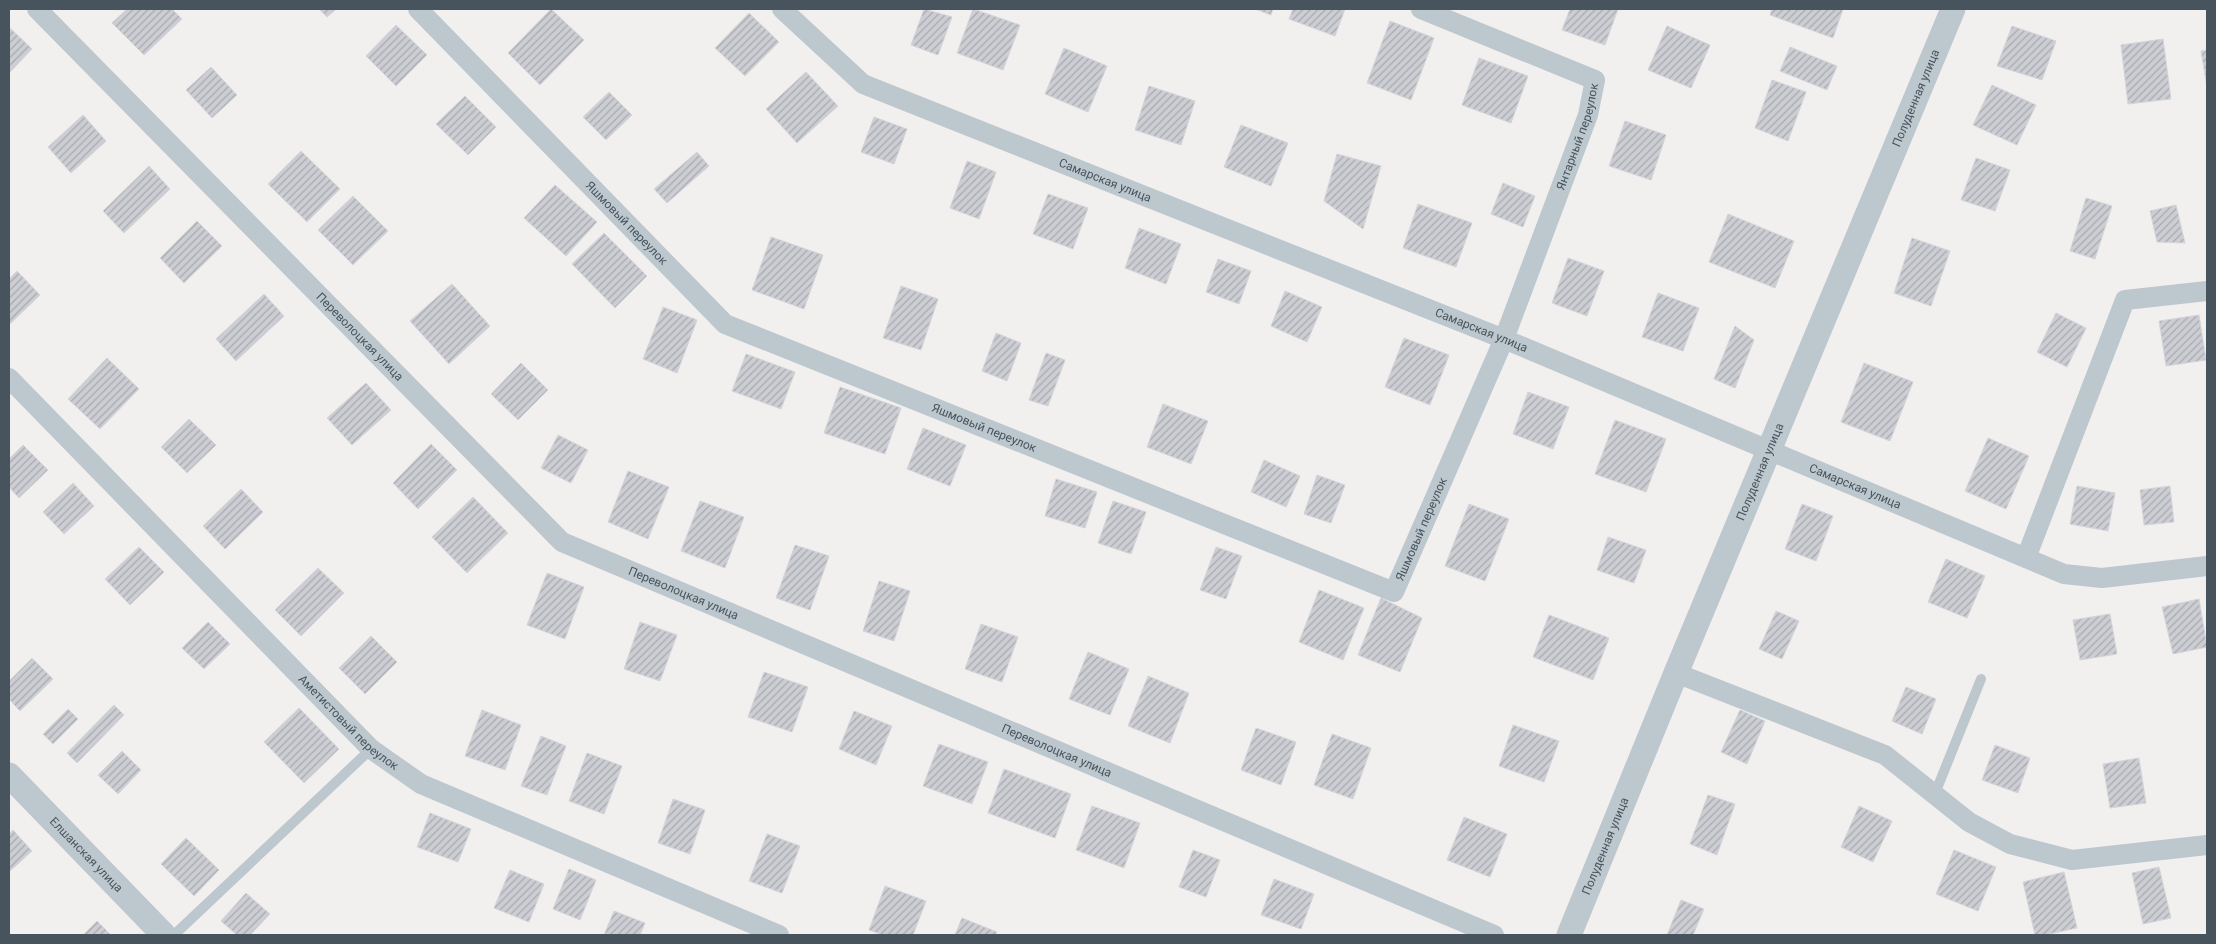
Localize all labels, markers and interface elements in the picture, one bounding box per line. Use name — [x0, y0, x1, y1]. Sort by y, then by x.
street label: Полуденная улица — [1889, 47, 1942, 149]
street label: Янтарный переулок — [1554, 82, 1601, 192]
street label: Самарская улица — [1057, 156, 1153, 205]
street label: Яшмовый переулок — [583, 178, 671, 268]
street label: Переволоцкая улица — [313, 290, 406, 384]
street label: Самарская улица — [1433, 305, 1530, 355]
street label: Яшмовый переулок — [930, 401, 1039, 455]
street label: Полуденная улица — [1733, 421, 1786, 523]
street label: Самарская улица — [1807, 461, 1903, 512]
street label: Яшмовый переулок — [1393, 475, 1450, 583]
street label: Переволоцкая улица — [626, 564, 741, 623]
street label: Аметистовый переулок — [296, 672, 402, 773]
street label: Переволоцкая улица — [1000, 721, 1114, 780]
street label: Полуденная улица — [1579, 795, 1631, 897]
street label: Елшанская улица — [47, 814, 126, 895]

